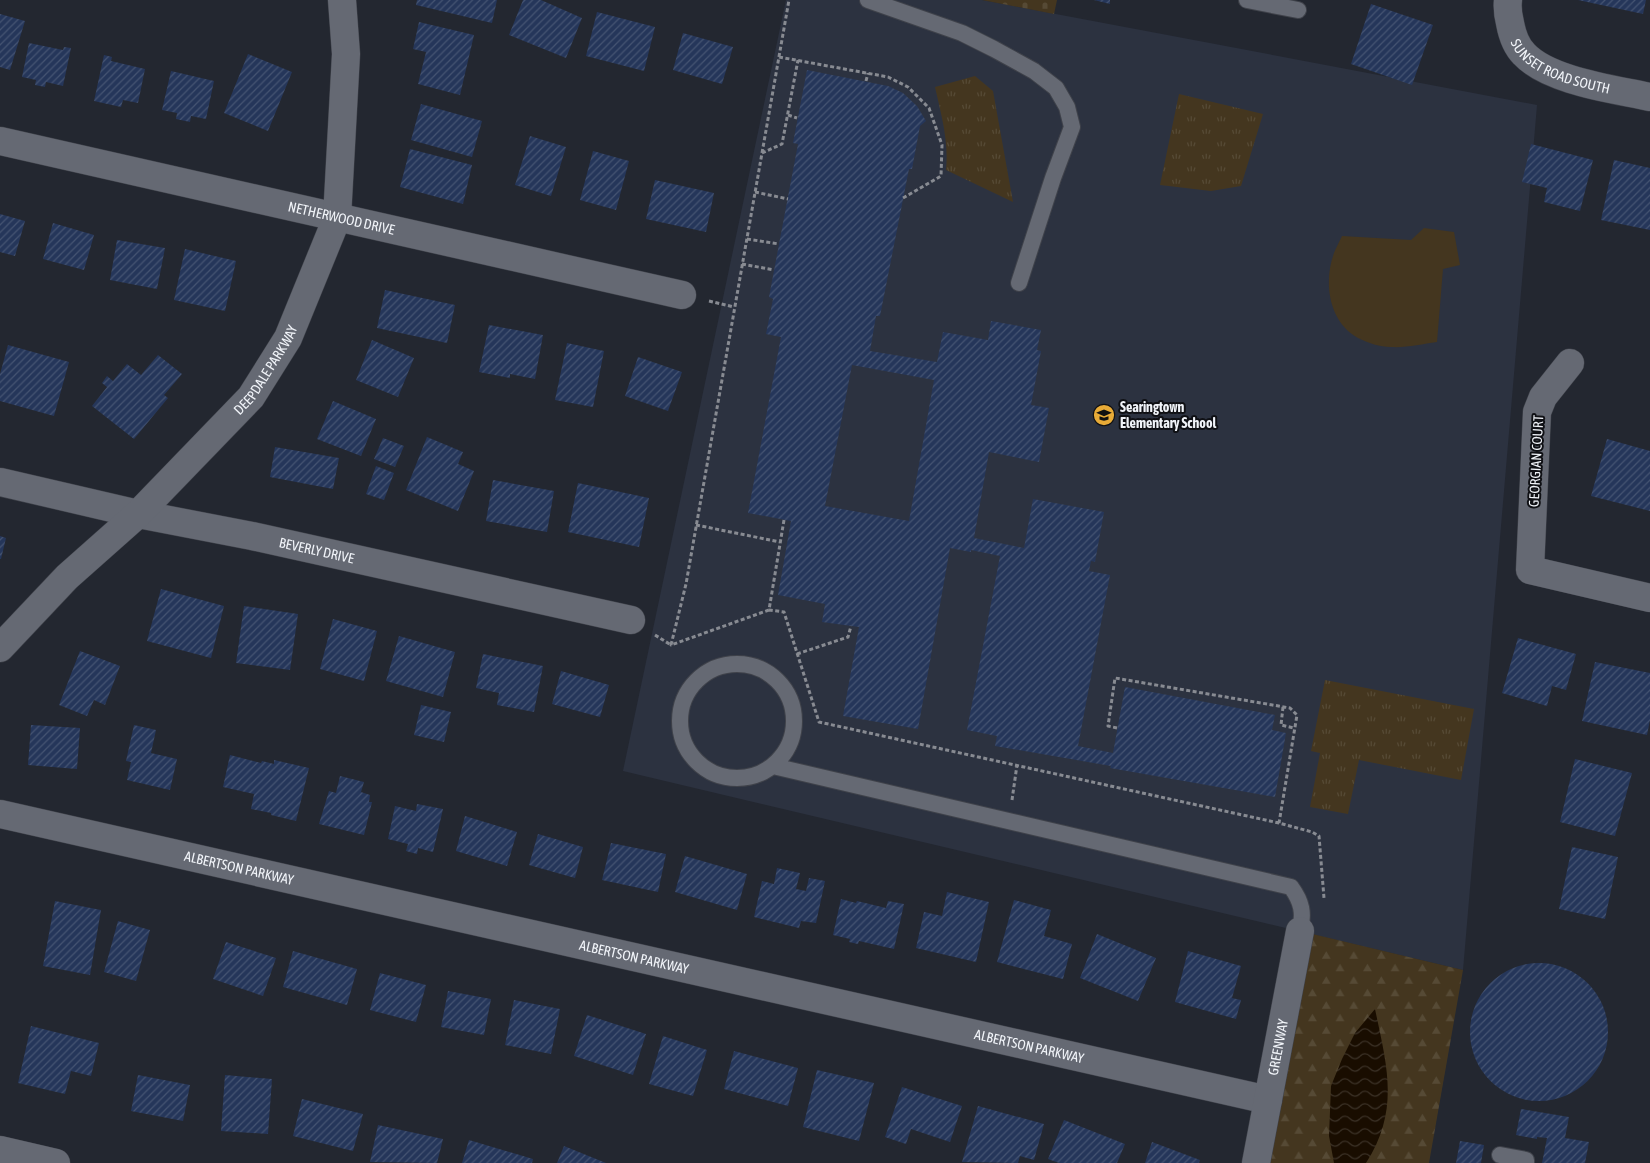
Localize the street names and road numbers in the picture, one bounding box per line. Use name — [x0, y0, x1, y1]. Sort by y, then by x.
street label: SUNSET ROAD SOUTH — [1508, 36, 1611, 97]
street label: NETHERWOOD DRIVE — [287, 198, 396, 238]
street label: DEEPDALE PARKWAY — [231, 322, 301, 418]
street label: GEORGIAN COURT — [1526, 415, 1546, 507]
street label: BEVERLY DRIVE — [278, 534, 356, 566]
street label: ALBERTSON PARKWAY — [183, 848, 296, 888]
street label: ALBERTSON PARKWAY — [578, 937, 691, 977]
street label: GREENWAY — [1265, 1017, 1291, 1077]
street label: ALBERTSON PARKWAY — [973, 1026, 1086, 1066]

